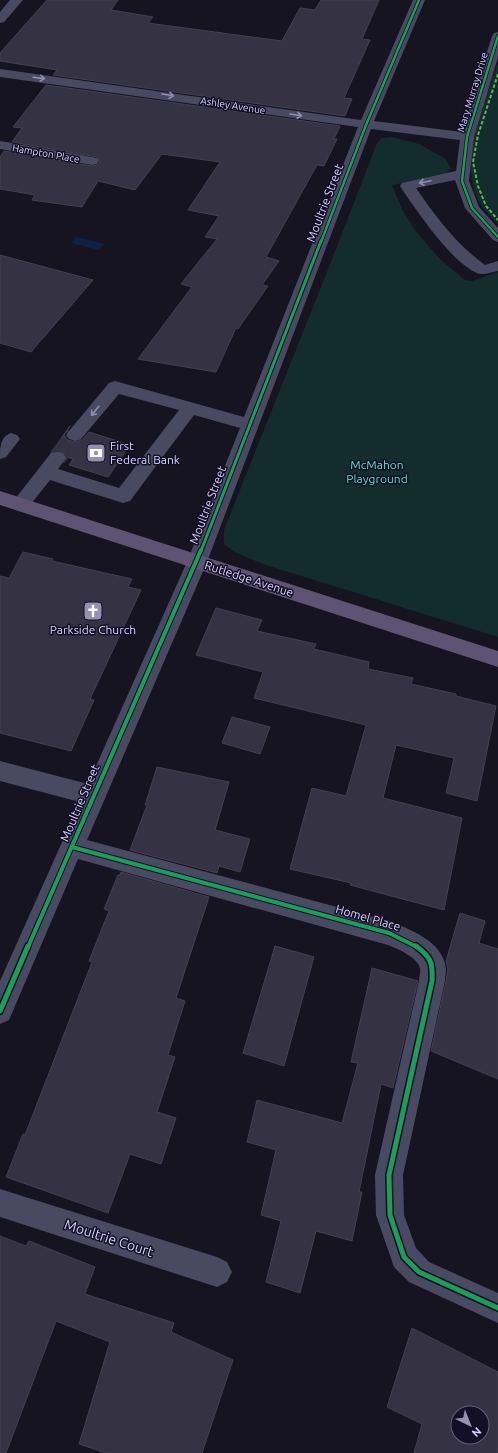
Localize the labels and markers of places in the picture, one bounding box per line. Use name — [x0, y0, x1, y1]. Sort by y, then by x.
place label: First Federal Bank — [110, 439, 180, 466]
bank icon: First Federal Bank — [85, 442, 107, 464]
church icon: Parkside Church — [82, 600, 104, 622]
place label: Parkside Church — [50, 623, 136, 636]

